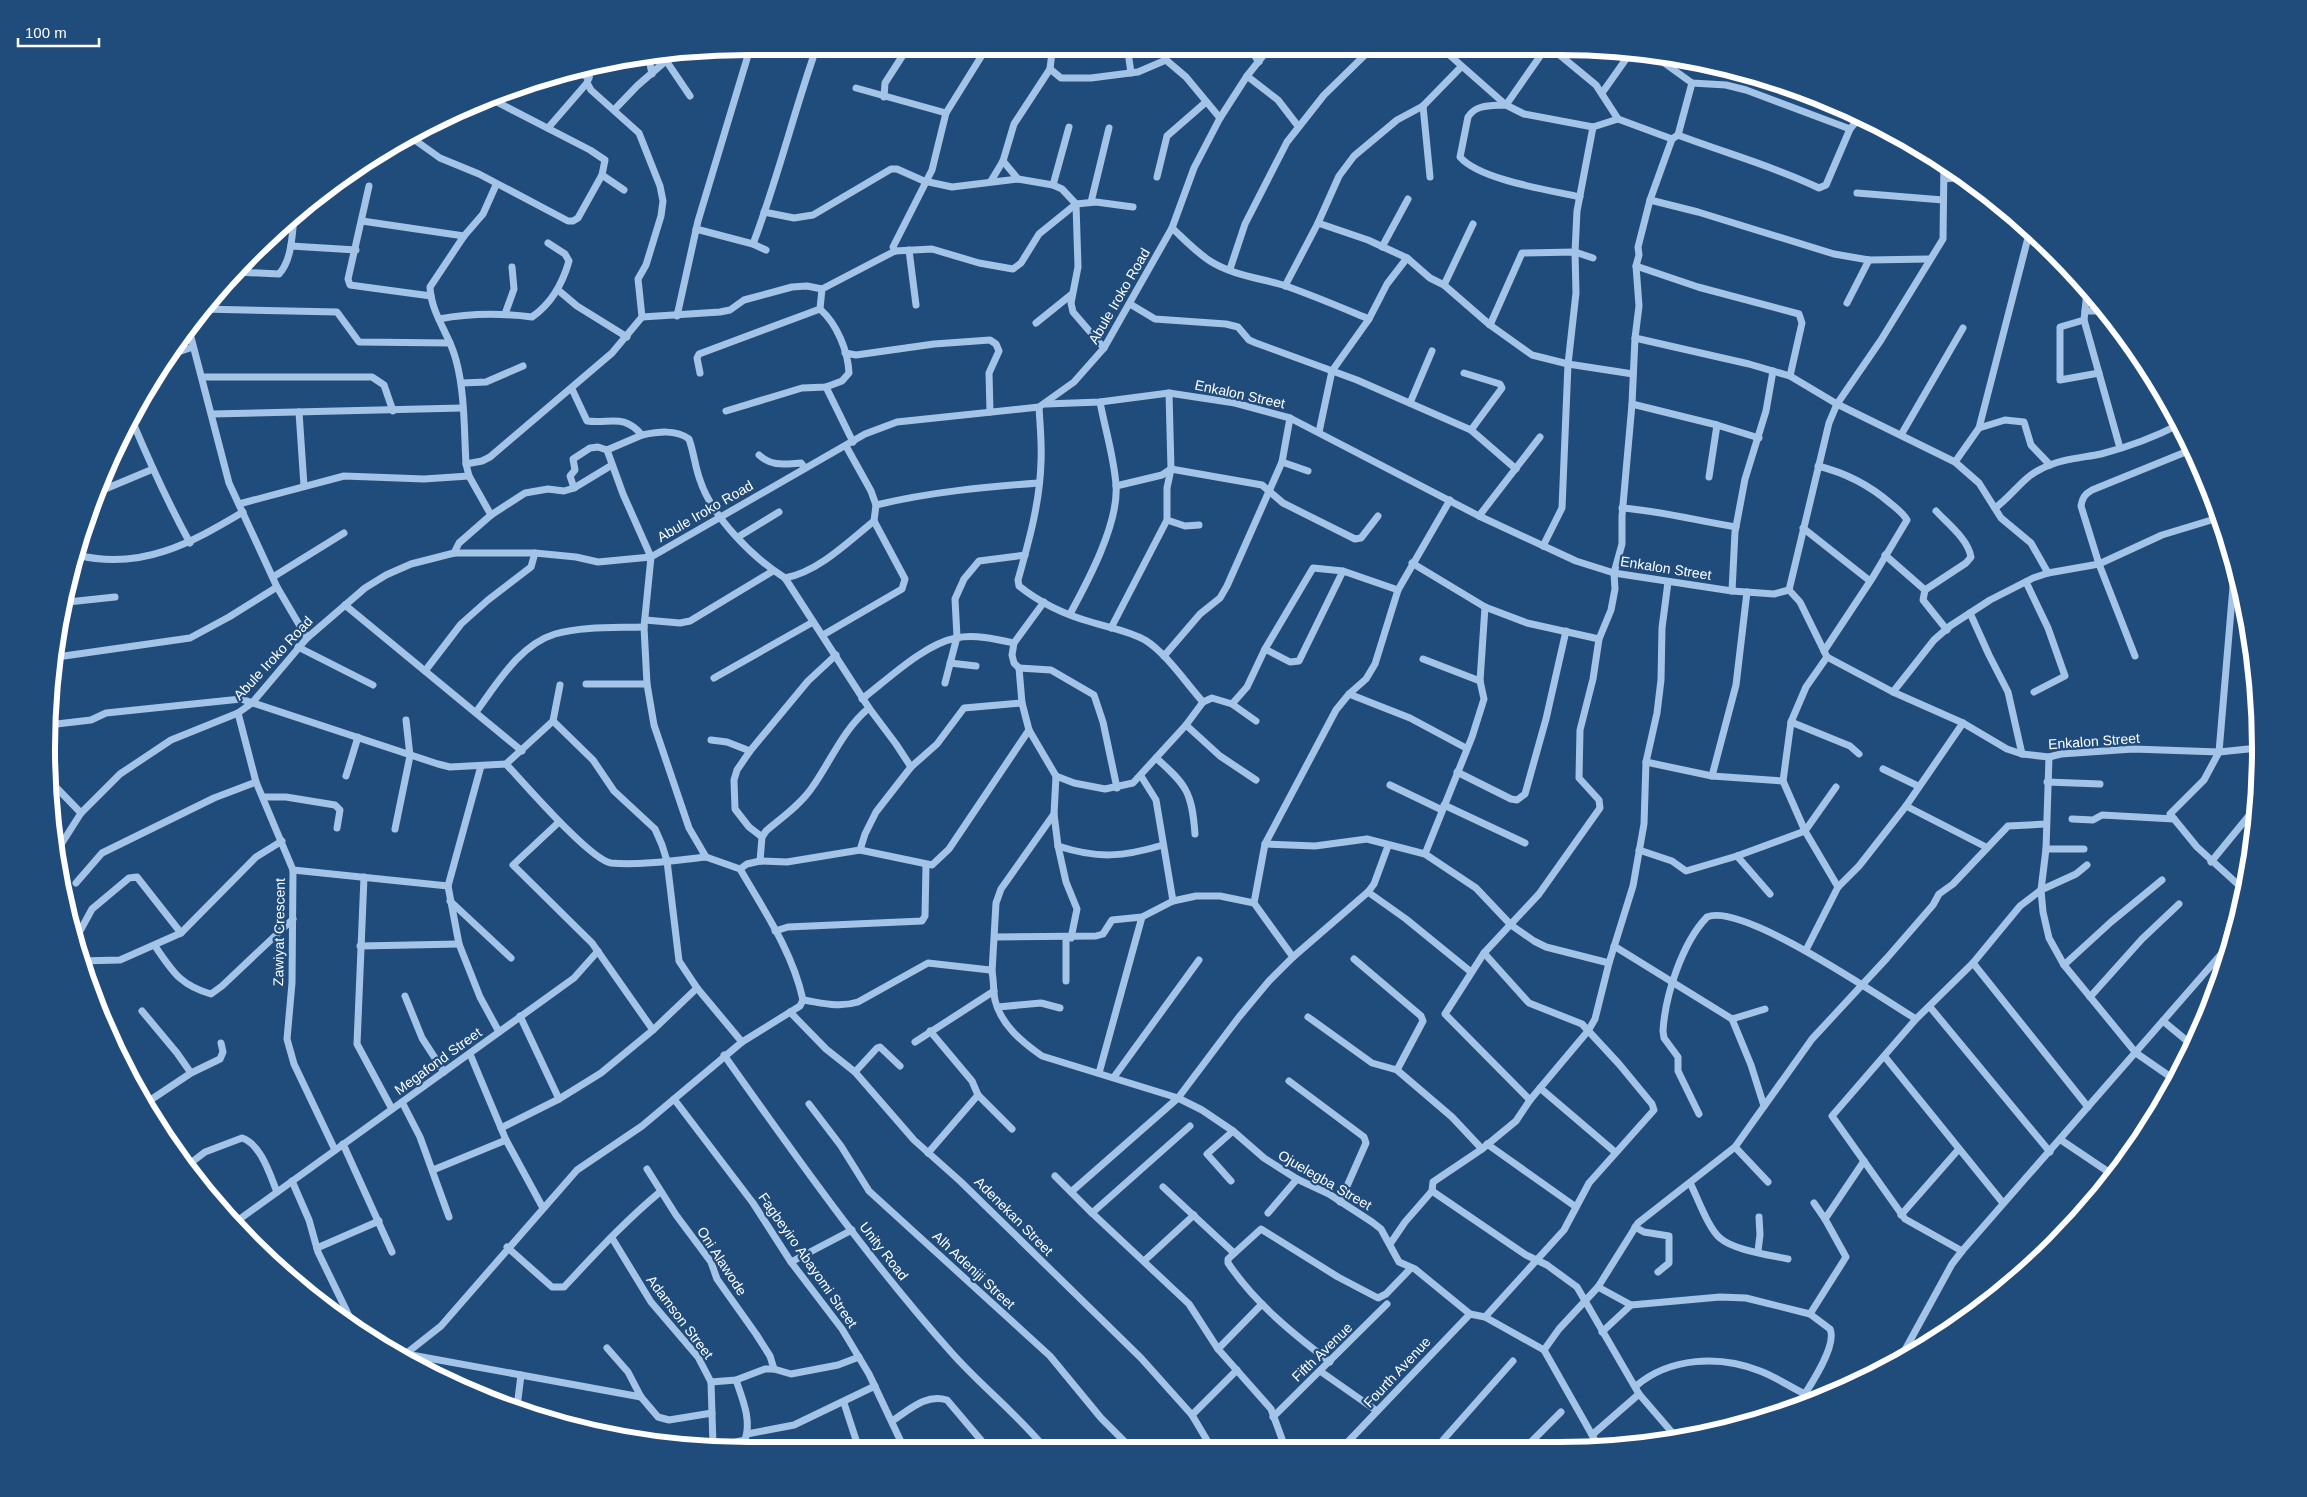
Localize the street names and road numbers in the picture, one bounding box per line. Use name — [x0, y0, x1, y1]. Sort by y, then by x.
street label: Abule Iroko Road — [1085, 245, 1153, 347]
street label: Enkalon Street — [1193, 377, 1287, 411]
street label: Abule Iroko Road — [654, 477, 756, 545]
street label: Enkalon Street — [1619, 553, 1713, 583]
street label: Abule Iroko Road — [230, 613, 316, 703]
street label: Enkalon Street — [2048, 730, 2140, 752]
street label: Zawiyat Crescent — [270, 878, 288, 986]
street label: Megafond Street — [391, 1024, 485, 1098]
street label: Ojuelegba Street — [1275, 1147, 1375, 1213]
street label: Adenekan Street — [971, 1173, 1057, 1259]
street label: Fagbeyiro Abayomi Street — [755, 1189, 861, 1331]
street label: Unity Road — [856, 1219, 912, 1283]
street label: Oni Alawode — [694, 1224, 750, 1298]
street label: Alh Adeniji Street — [930, 1228, 1019, 1312]
street label: Adamson Street — [643, 1272, 717, 1362]
street label: Fifth Avenue — [1289, 1319, 1356, 1385]
street label: Fourth Avenue — [1360, 1333, 1434, 1411]

